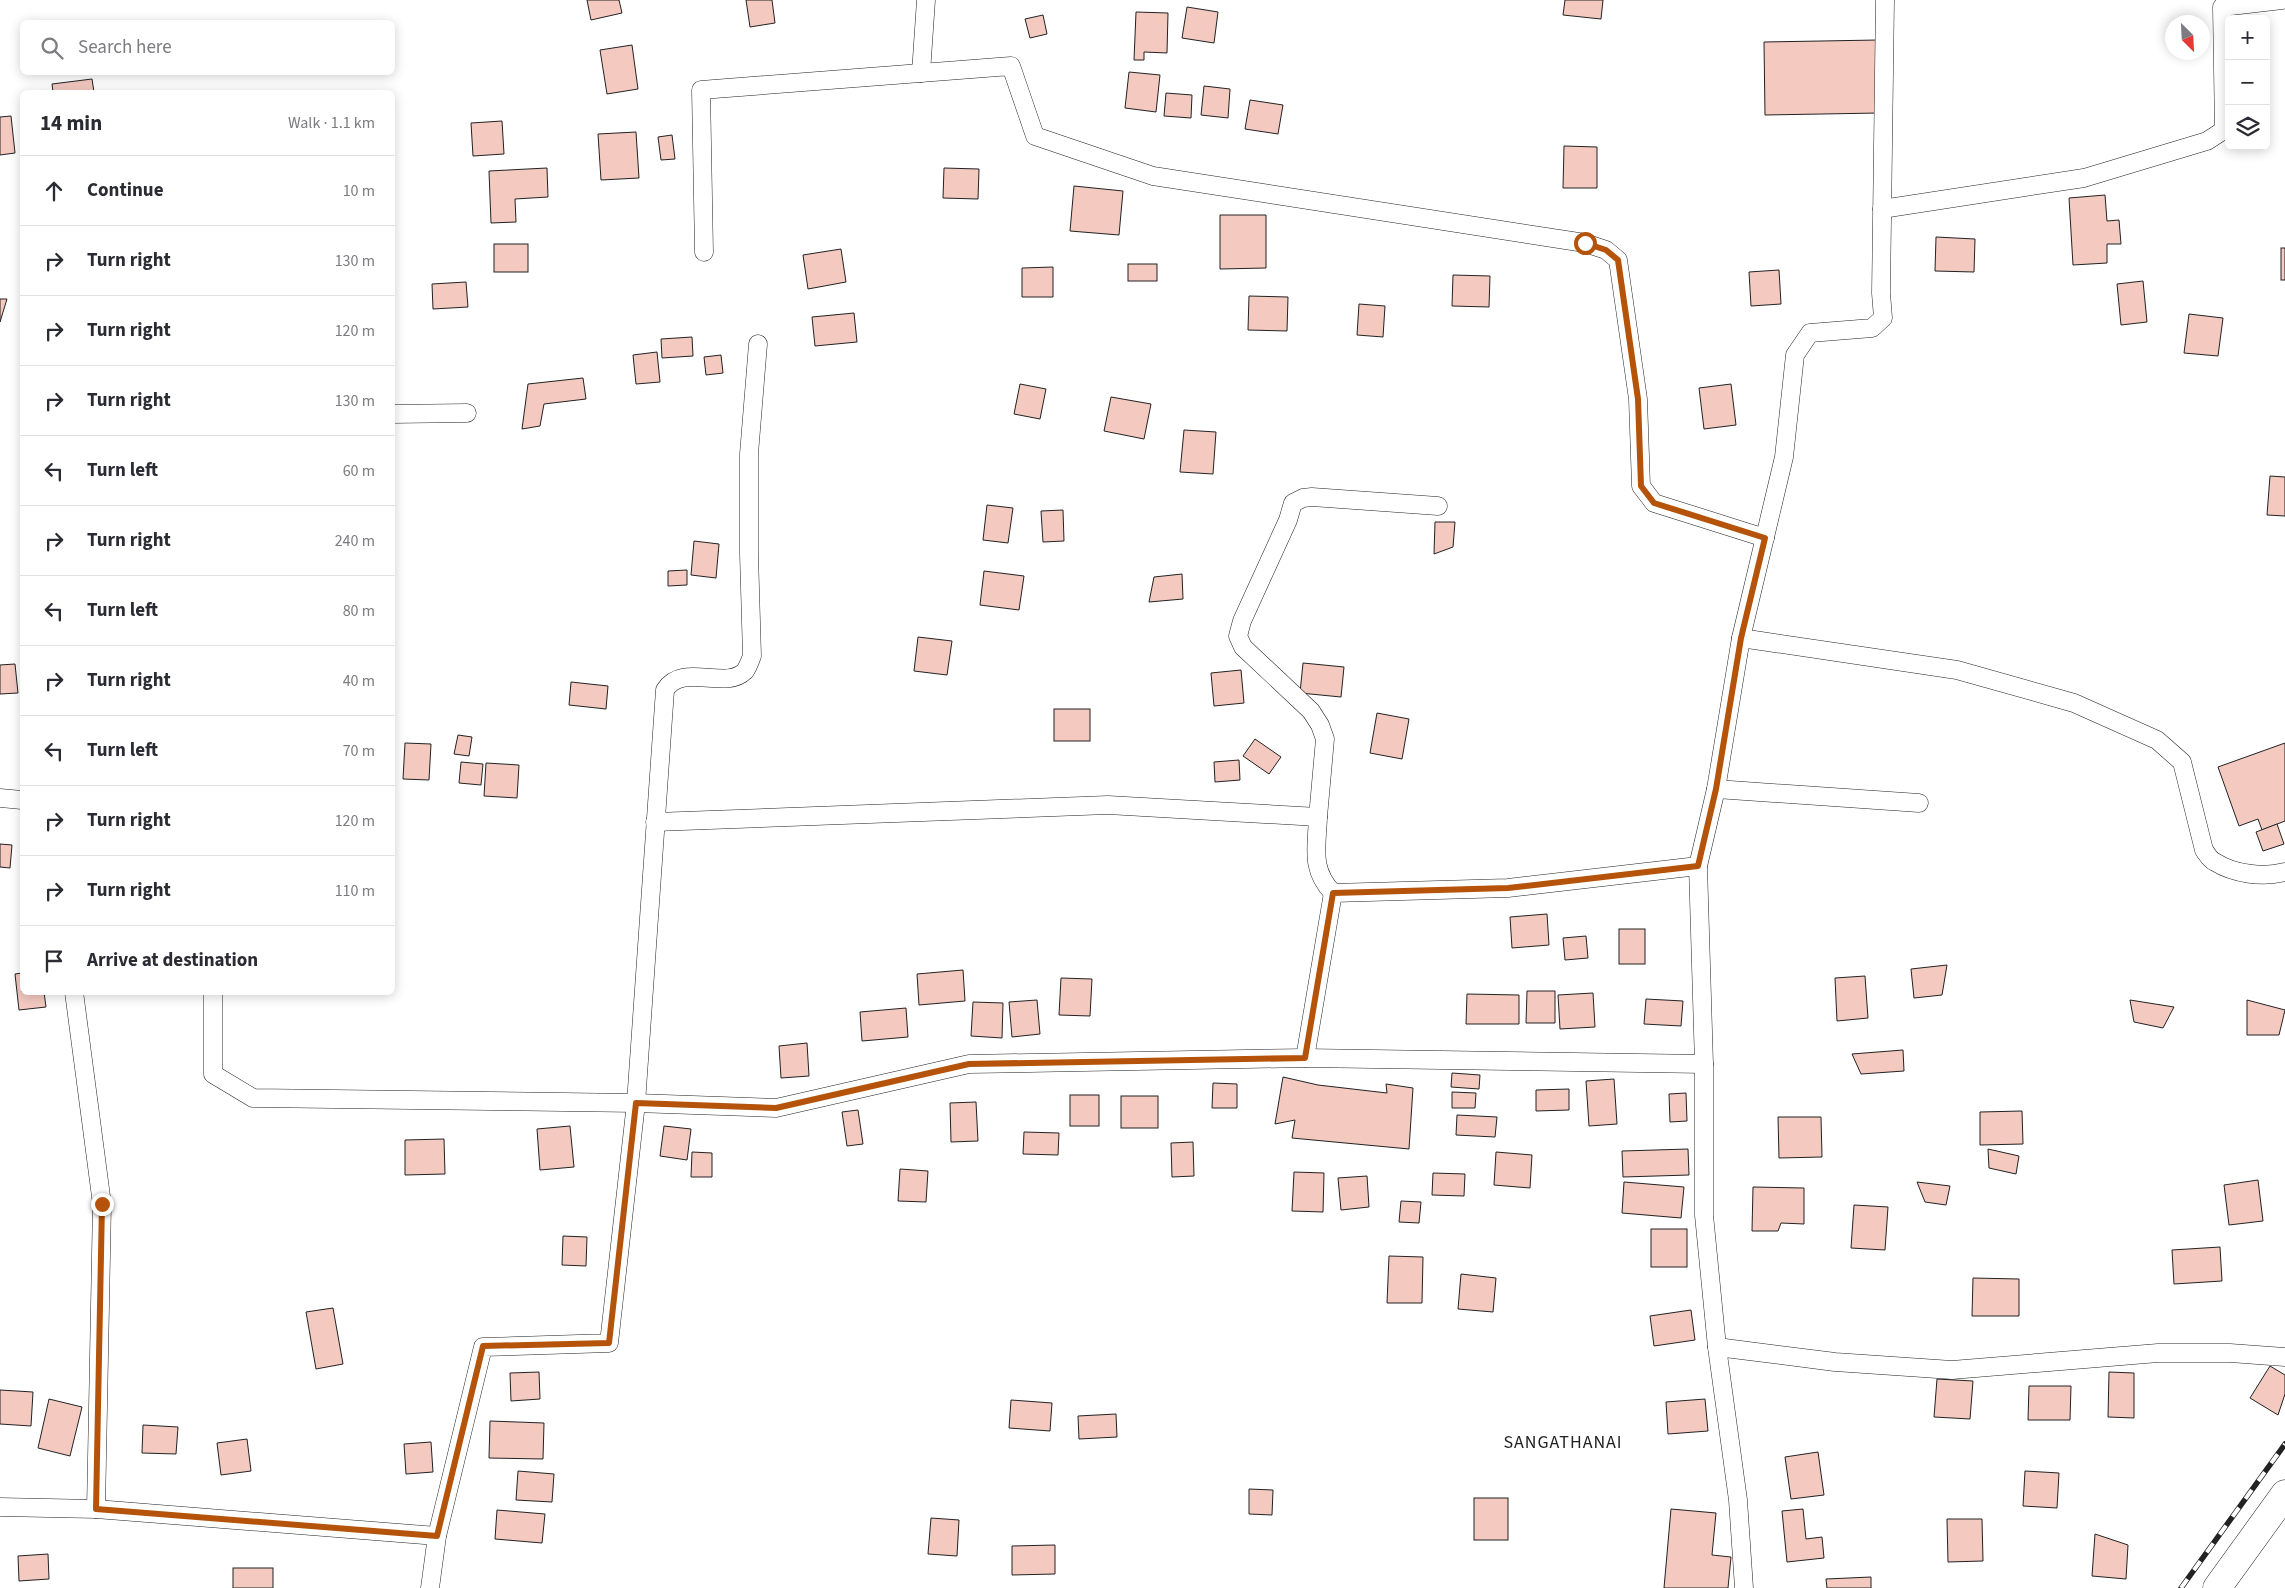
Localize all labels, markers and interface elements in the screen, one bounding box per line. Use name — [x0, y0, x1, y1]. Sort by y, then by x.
north arrow — [2165, 15, 2210, 60]
map controls — [2225, 15, 2270, 150]
button: + — [2225, 15, 2270, 60]
search box — [20, 20, 395, 75]
icon: search — [38, 34, 66, 62]
text: Search here — [78, 34, 172, 61]
button: − — [2225, 60, 2270, 105]
button: layers — [2225, 105, 2270, 150]
text: 14 min — [40, 108, 102, 138]
text: Walk · 1.1 km — [288, 112, 375, 134]
icon: ahead — [40, 177, 68, 205]
text: Continue — [87, 177, 164, 204]
text: 10 m — [343, 180, 375, 202]
route start — [1574, 232, 1597, 255]
icon: right — [40, 247, 68, 275]
text: Turn right — [87, 247, 171, 274]
text: 130 m — [335, 250, 375, 272]
icon: right — [40, 317, 68, 345]
text: Turn right — [87, 317, 171, 344]
text: 120 m — [335, 320, 375, 342]
icon: right — [40, 387, 68, 415]
text: Turn right — [87, 387, 171, 414]
text: 130 m — [335, 390, 375, 412]
icon: left — [40, 457, 68, 485]
text: Turn left — [87, 457, 158, 484]
text: 60 m — [343, 460, 375, 482]
icon: right — [40, 527, 68, 555]
text: Turn right — [87, 527, 171, 554]
text: 240 m — [335, 530, 375, 552]
icon: left — [40, 597, 68, 625]
text: Turn left — [87, 597, 158, 624]
text: 80 m — [343, 600, 375, 622]
icon: right — [40, 667, 68, 695]
text: Turn right — [87, 667, 171, 694]
text: 40 m — [343, 670, 375, 692]
icon: left — [40, 737, 68, 765]
text: Turn left — [87, 737, 158, 764]
text: 70 m — [343, 740, 375, 762]
icon: right — [40, 807, 68, 835]
text: Turn right — [87, 807, 171, 834]
text: 120 m — [335, 810, 375, 832]
icon: right — [40, 877, 68, 905]
text: Turn right — [87, 877, 171, 904]
text: 110 m — [335, 880, 375, 902]
icon: arrive — [40, 947, 68, 975]
text: Arrive at destination — [87, 947, 258, 974]
route end — [91, 1193, 114, 1216]
district label: SANGATHANAI — [1503, 1430, 1623, 1455]

